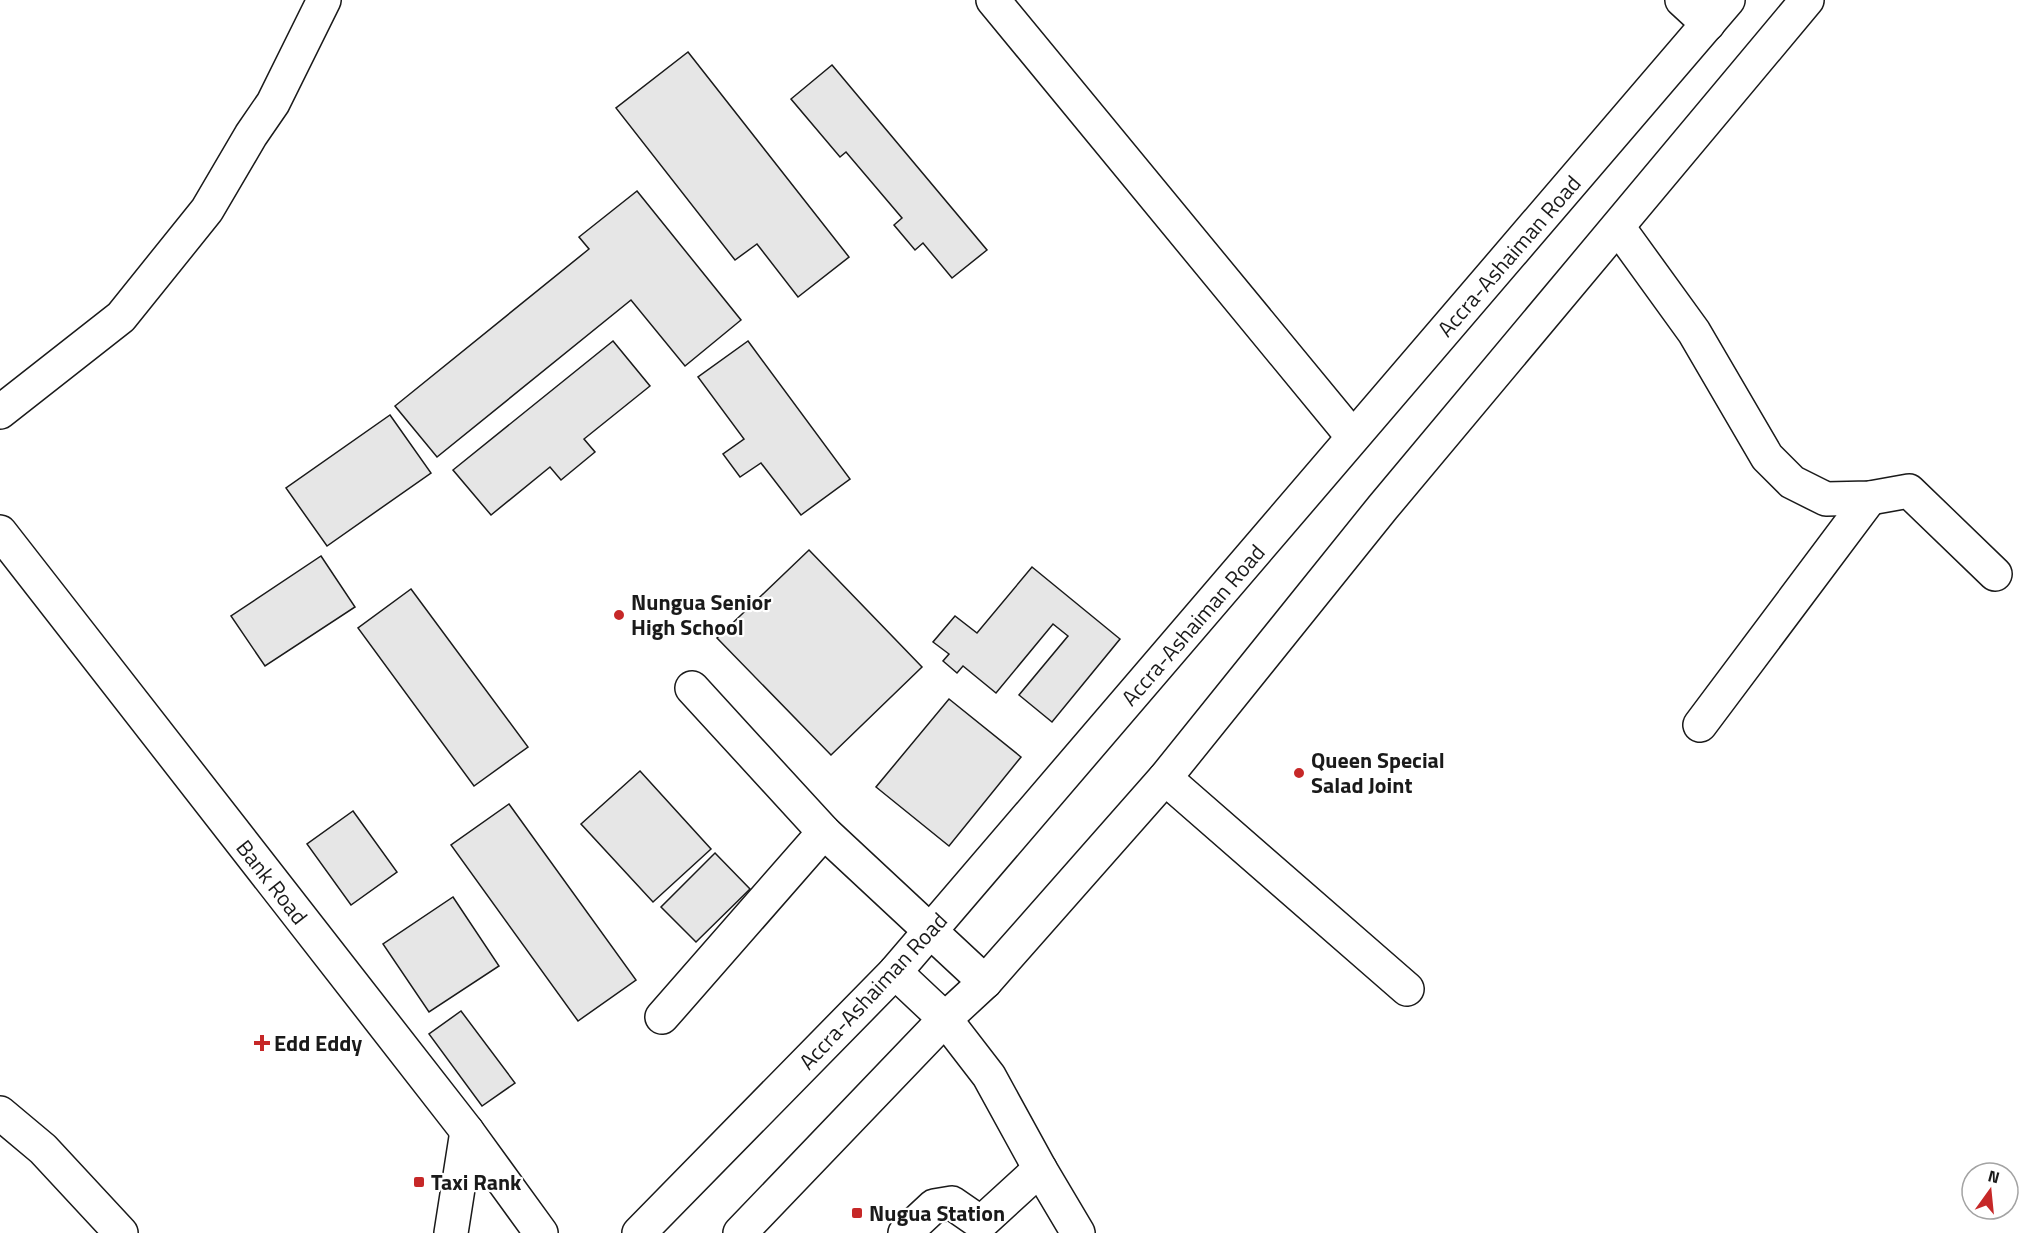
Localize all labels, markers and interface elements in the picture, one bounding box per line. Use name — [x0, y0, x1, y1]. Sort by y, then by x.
street label: Accra-Ashaiman Road — [1429, 168, 1589, 344]
street label: Accra-Ashaiman Road — [1113, 537, 1273, 713]
place label: Nungua Senior High School — [631, 585, 772, 644]
marker: Nungua Senior High School — [612, 608, 626, 622]
place label: Queen Special Salad Joint — [1311, 743, 1445, 802]
marker: Queen Special Salad Joint — [1292, 766, 1306, 780]
street label: Bank Road — [228, 832, 316, 932]
street label: Accra-Ashaiman Road — [791, 905, 955, 1077]
place label: Edd Eddy — [274, 1026, 362, 1060]
marker: Edd Eddy — [255, 1036, 269, 1050]
north arrow — [1960, 1161, 2020, 1221]
text: N — [1985, 1163, 2002, 1190]
place label: Taxi Rank — [431, 1165, 522, 1199]
marker: Taxi Rank — [412, 1175, 426, 1189]
place label: Nugua Station — [869, 1196, 1005, 1230]
marker: Nugua Station — [850, 1206, 864, 1220]

